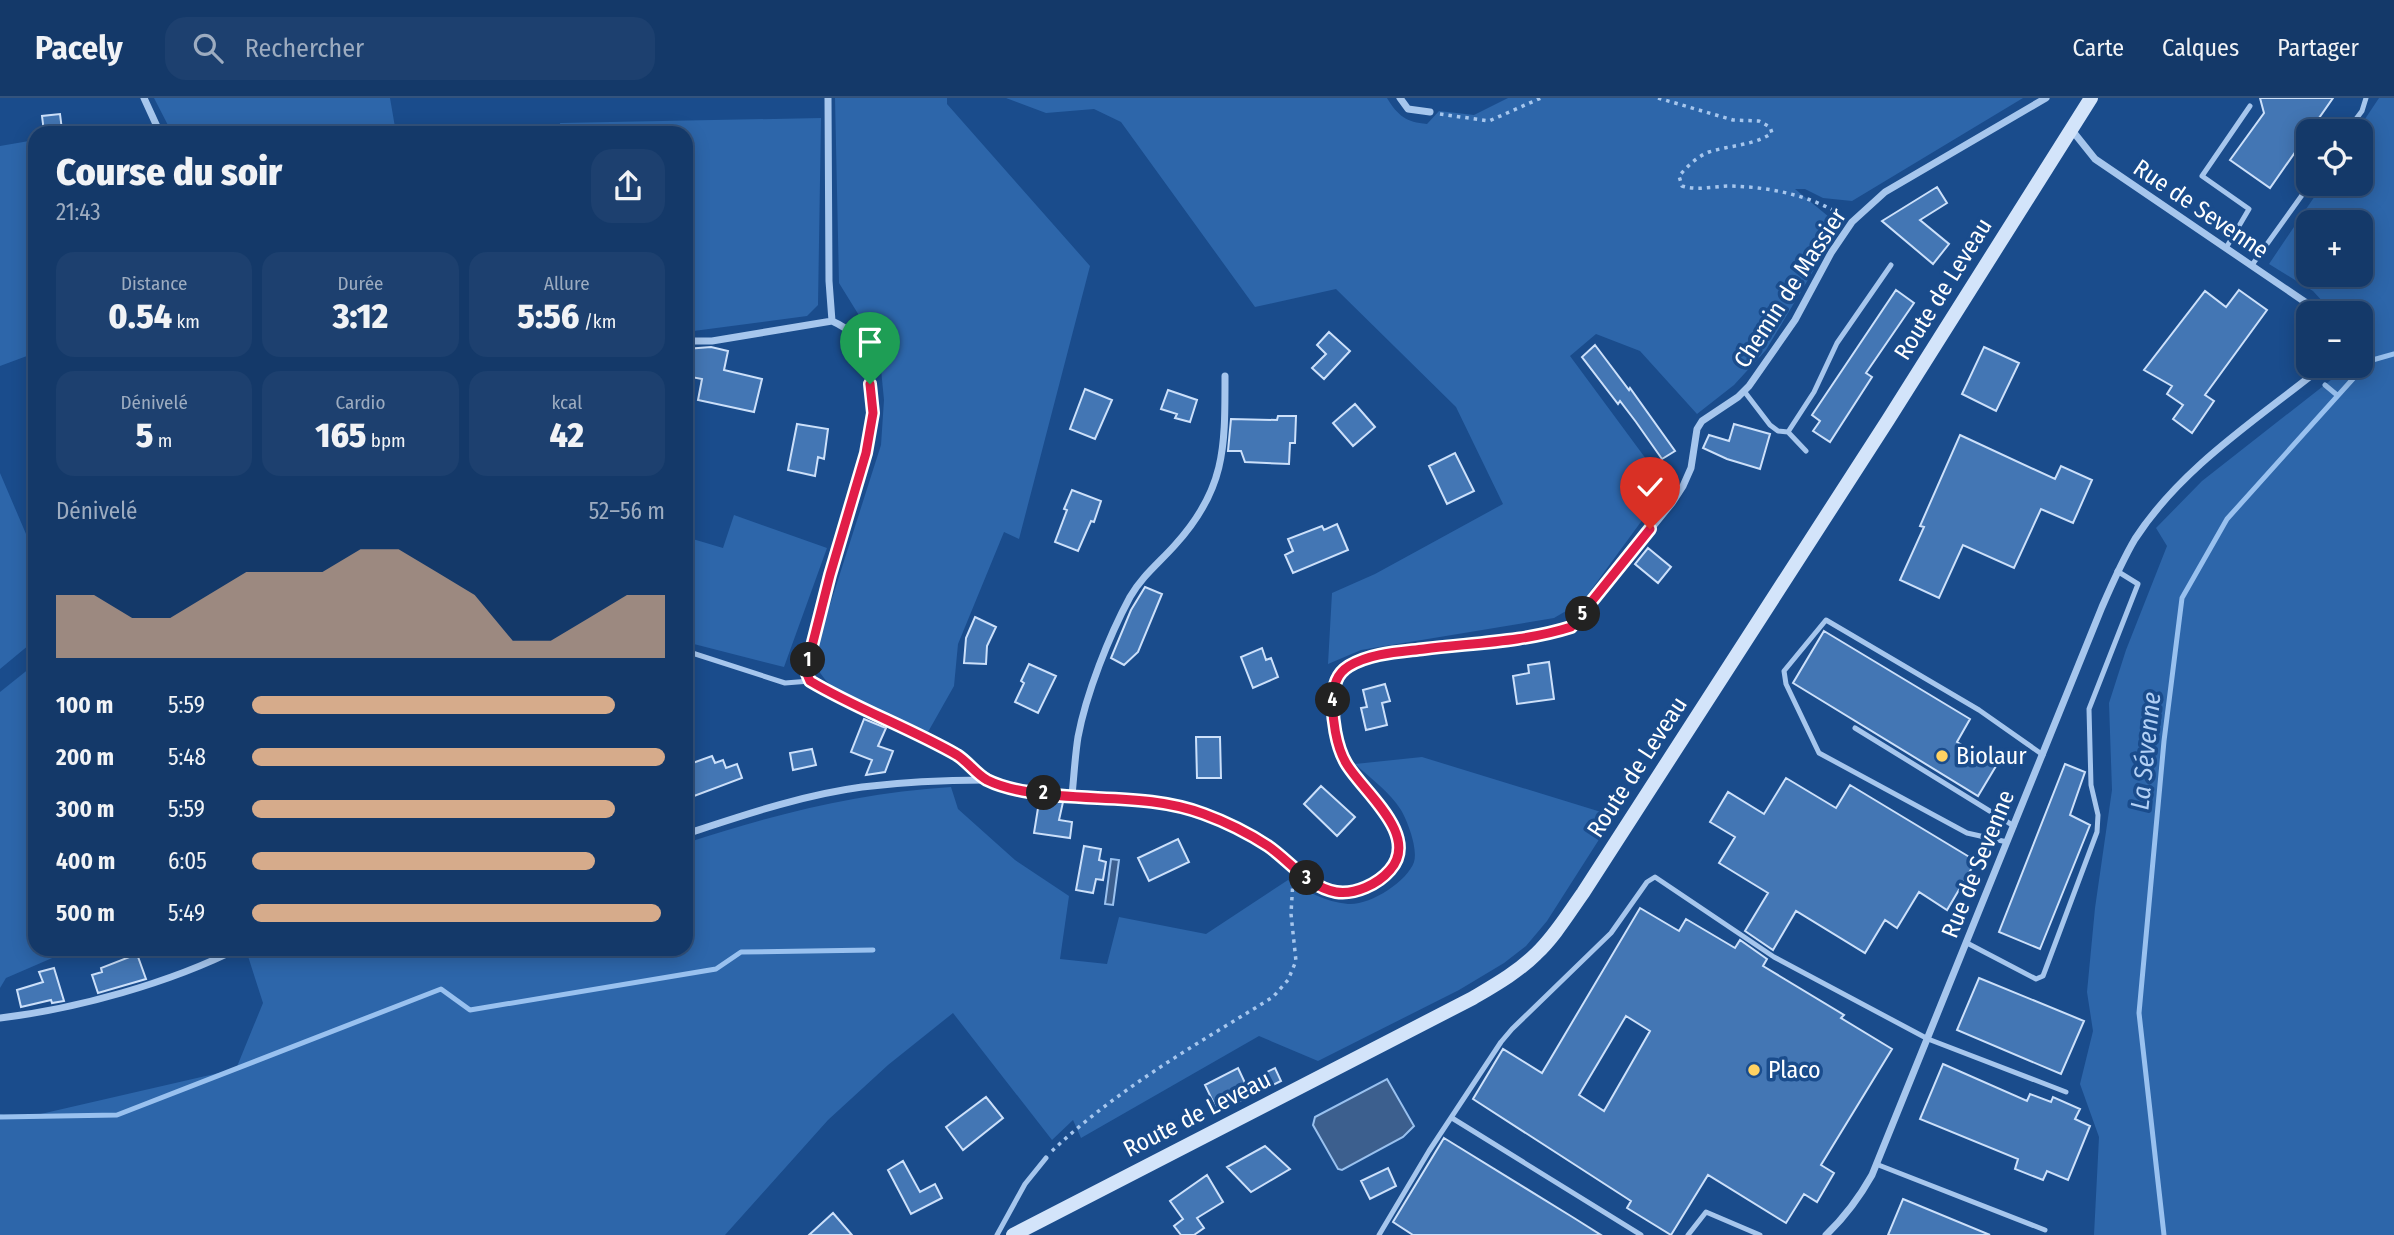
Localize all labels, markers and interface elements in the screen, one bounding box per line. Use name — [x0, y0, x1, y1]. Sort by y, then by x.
search box — [165, 17, 655, 80]
text: Pacely — [35, 28, 123, 68]
icon: search — [189, 29, 227, 67]
text: Rechercher — [245, 33, 364, 64]
text: Carte — [2073, 34, 2124, 62]
text: Calques — [2162, 34, 2239, 62]
text: Partager — [2277, 34, 2359, 62]
map controls — [2296, 119, 2373, 378]
button: locate — [2296, 119, 2373, 196]
text: Course du soir — [56, 149, 282, 195]
button: share — [591, 149, 665, 223]
street label: Rue de Sevenne — [2128, 154, 2274, 264]
text: 21:43 — [56, 198, 101, 226]
street label: Chemin de Massier — [1728, 202, 1852, 373]
button: + — [2296, 210, 2373, 287]
street label: Route de Leveau — [1888, 213, 1998, 365]
text: Distance — [121, 272, 187, 295]
text: Durée — [338, 272, 383, 295]
text: Allure — [544, 272, 590, 295]
text: 0.54 — [108, 295, 172, 337]
text: 3:12 — [333, 295, 388, 337]
text: 5:56 — [517, 295, 579, 337]
button: − — [2296, 301, 2373, 378]
text: km — [172, 310, 200, 333]
text: /km — [579, 310, 616, 333]
pin — [840, 312, 900, 384]
icon: arrive — [851, 323, 889, 361]
text: Dénivelé — [121, 391, 188, 414]
text: Cardio — [336, 391, 385, 414]
text: kcal — [551, 391, 582, 414]
text: 5 — [136, 414, 153, 456]
text: 165 — [315, 414, 366, 456]
text: 42 — [550, 414, 584, 456]
text: m — [153, 429, 172, 452]
text: bpm — [366, 429, 406, 452]
pin — [1620, 457, 1680, 529]
icon: check — [1631, 468, 1669, 506]
text: Dénivelé — [56, 497, 137, 525]
text: 52–56 m — [589, 497, 665, 525]
pin: 5 — [1566, 596, 1600, 632]
text: 5 — [1578, 602, 1587, 625]
pin: 1 — [790, 642, 826, 678]
text: 1 — [803, 648, 812, 671]
pin: 4 — [1316, 682, 1350, 718]
text: 4 — [1328, 688, 1337, 711]
water label: La Sévenne — [2124, 690, 2168, 812]
text: 100 m — [56, 691, 113, 719]
text: 5:59 — [168, 691, 205, 719]
street label: Route de Leveau — [1581, 692, 1693, 842]
place label: Biolaur — [1956, 742, 2027, 770]
text: 200 m — [56, 743, 114, 771]
text: 5:48 — [168, 743, 206, 771]
marker: Biolaur — [1934, 748, 1950, 764]
pin: 2 — [1026, 776, 1062, 810]
text: 2 — [1039, 781, 1048, 804]
street label: Rue de Sevenne — [1936, 786, 2020, 942]
text: 300 m — [56, 795, 114, 823]
text: 5:59 — [168, 795, 205, 823]
text: 400 m — [56, 847, 115, 875]
text: 6:05 — [168, 847, 207, 875]
pin: 3 — [1290, 860, 1324, 896]
text: 3 — [1302, 866, 1311, 889]
text: 500 m — [56, 899, 115, 927]
text: 5:49 — [168, 899, 205, 927]
place label: Placo — [1768, 1056, 1821, 1084]
marker: Placo — [1746, 1062, 1762, 1078]
street label: Route de Leveau — [1119, 1065, 1275, 1163]

